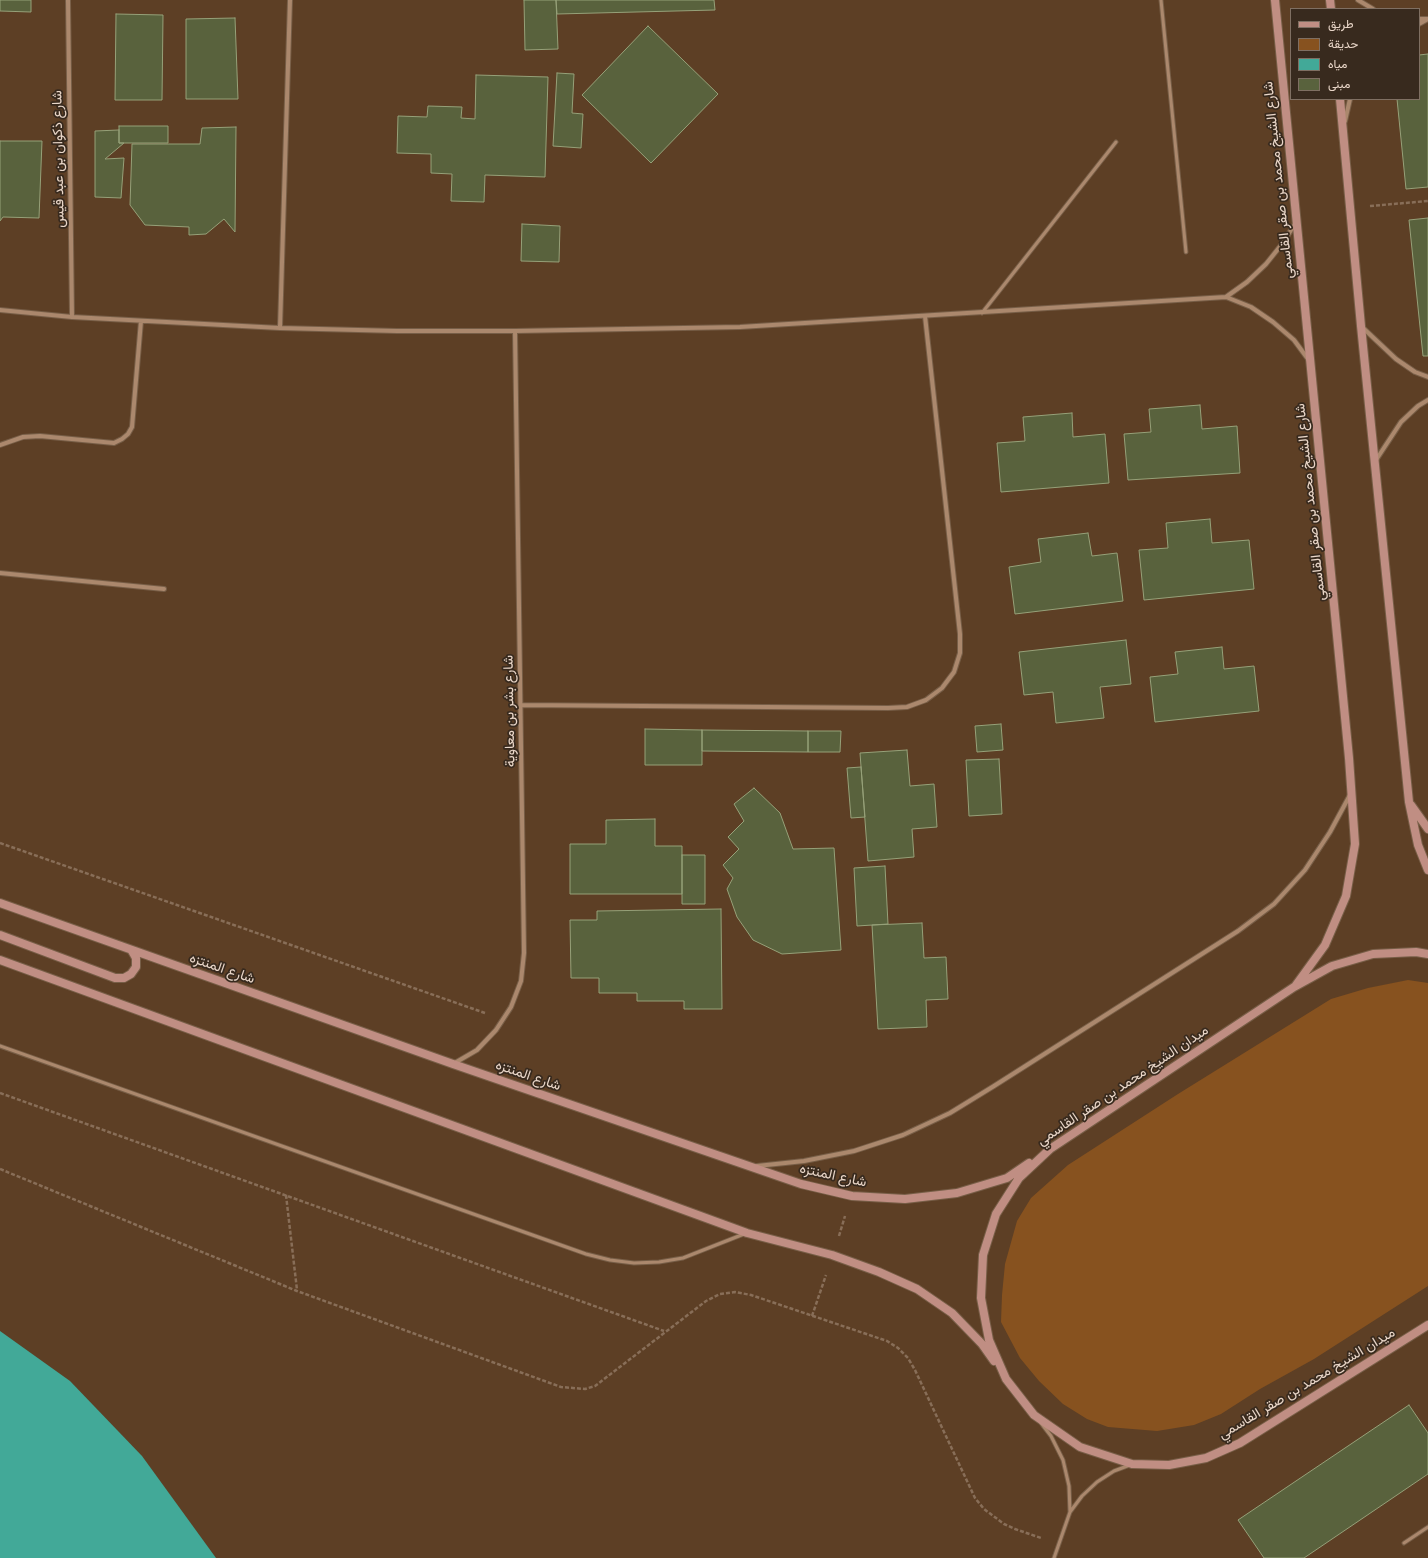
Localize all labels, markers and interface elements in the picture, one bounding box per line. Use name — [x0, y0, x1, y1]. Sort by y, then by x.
legend — [1290, 8, 1420, 100]
text: طريق — [1328, 15, 1353, 32]
text: حديقة — [1328, 35, 1358, 52]
text: مياه — [1328, 55, 1347, 72]
text: مبنى — [1328, 75, 1350, 92]
street label: شارع الشيخ محمد بن صقر القاسمي — [1260, 80, 1298, 280]
street label: شارع ذكوان بن عبد قيس — [49, 90, 69, 228]
street label: شارع الشيخ محمد بن صقر القاسمي — [1292, 402, 1330, 602]
street label: شارع بشر بن معاوية — [501, 655, 519, 767]
street label: شارع المنتزه — [187, 950, 257, 988]
street label: ميدان الشيخ محمد بن صقر القاسمي — [1034, 1022, 1212, 1150]
street label: شارع المنتزه — [493, 1057, 563, 1095]
street label: شارع المنتزه — [798, 1161, 868, 1191]
street label: ميدان الشيخ محمد بن صقر القاسمي — [1216, 1325, 1398, 1443]

